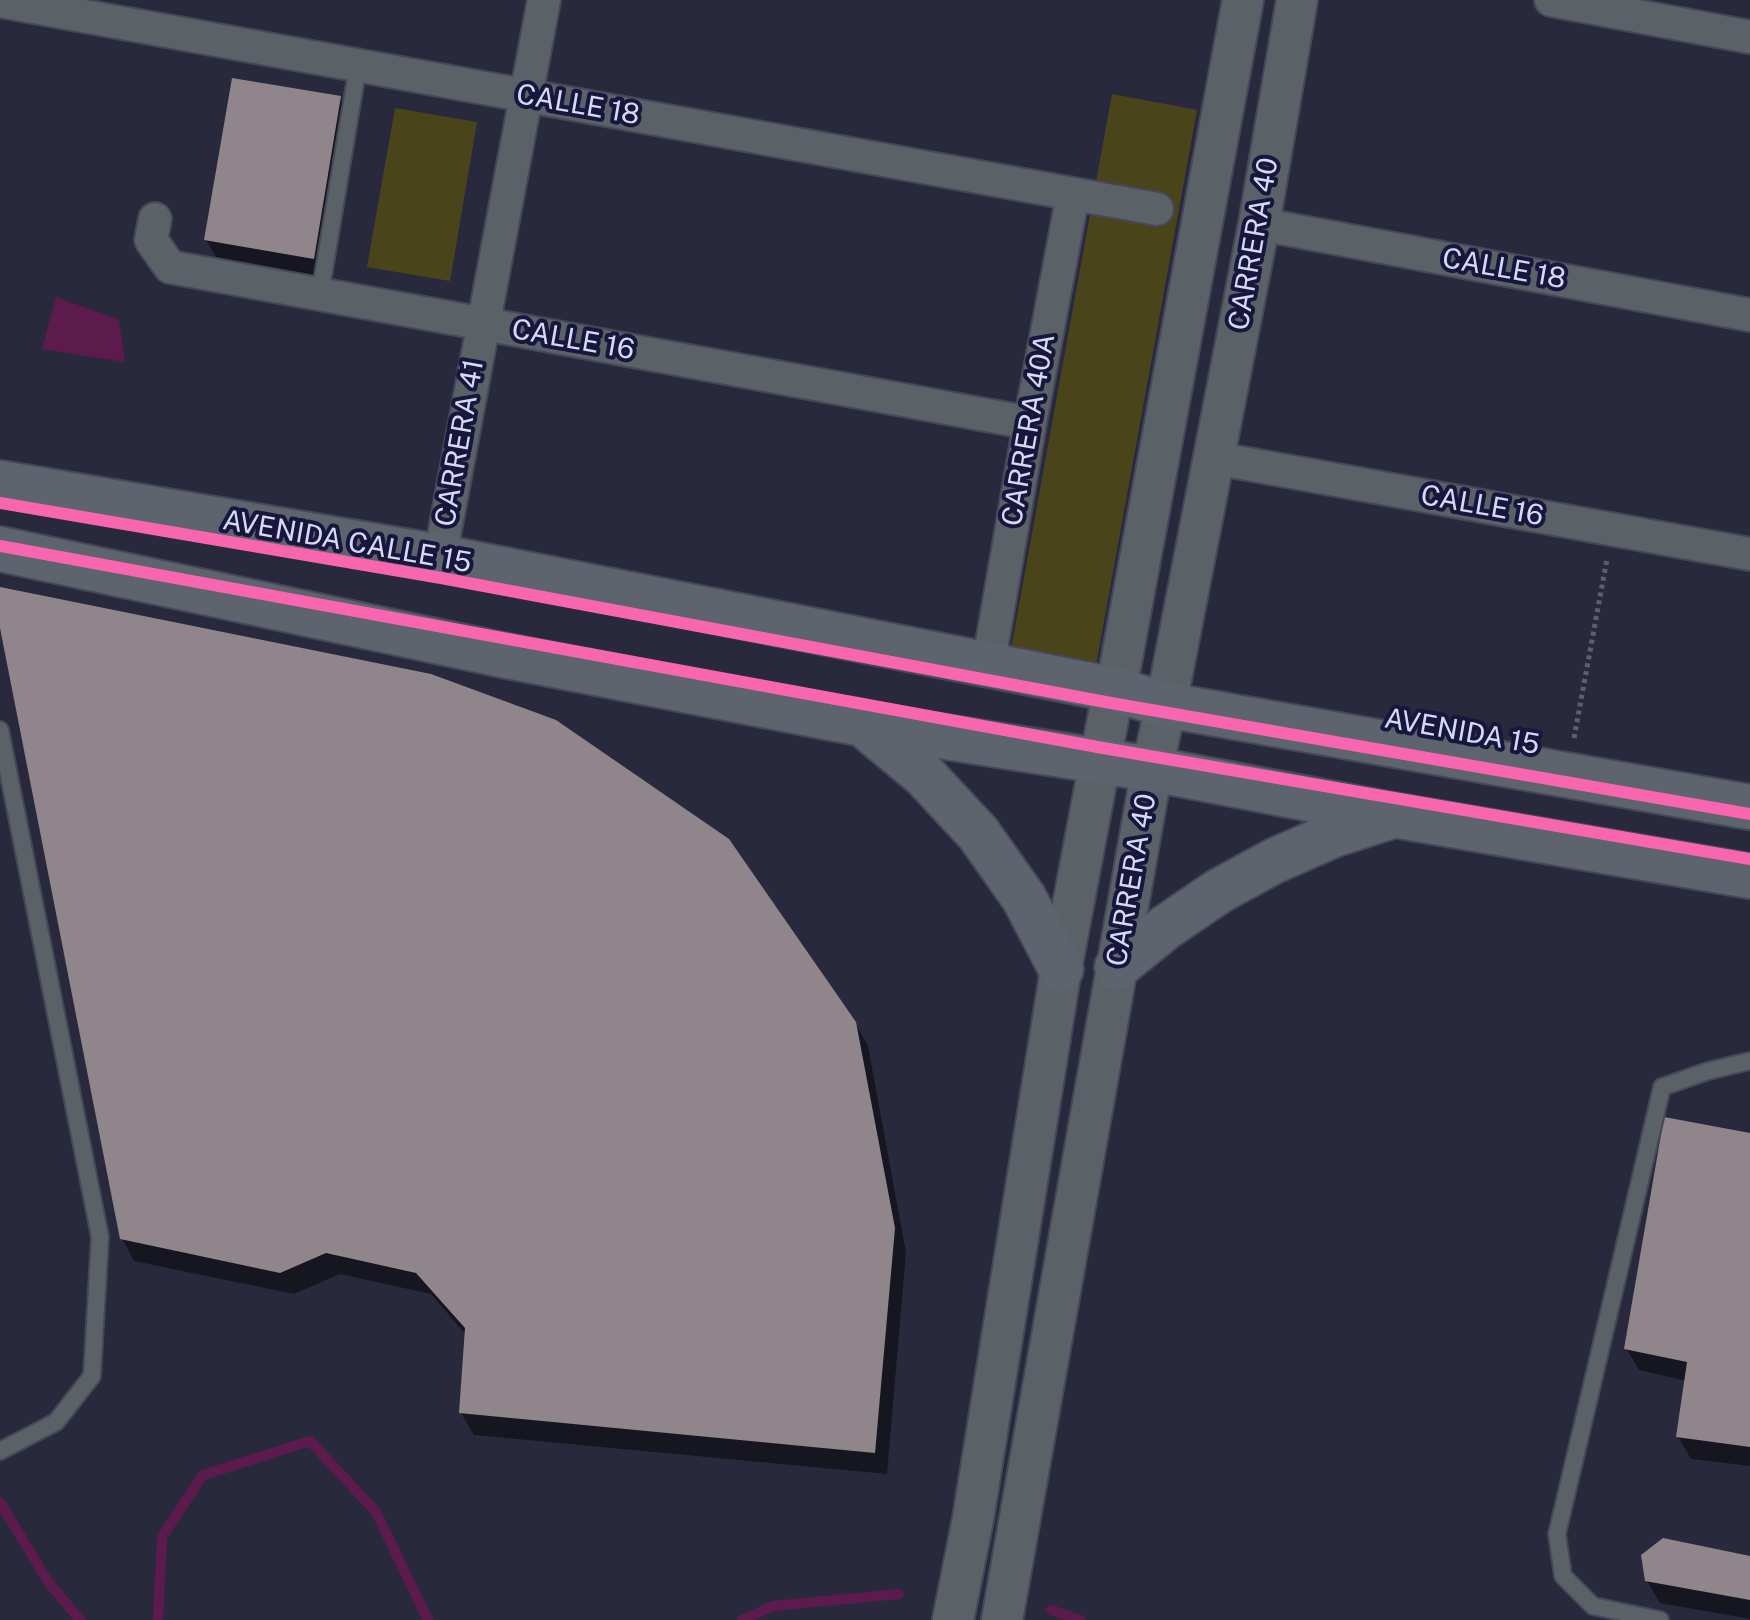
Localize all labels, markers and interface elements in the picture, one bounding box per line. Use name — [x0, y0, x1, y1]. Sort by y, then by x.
street label: CALLE 18 — [514, 78, 642, 132]
street label: CARRERA 40 — [1222, 155, 1286, 333]
street label: CALLE 18 — [1440, 242, 1568, 296]
street label: CALLE 16 — [509, 313, 637, 367]
street label: CARRERA 40A — [996, 331, 1062, 529]
street label: CARRERA 41 — [429, 357, 491, 529]
street label: CALLE 16 — [1418, 479, 1546, 533]
street label: AVENIDA CALLE 15 — [220, 504, 474, 580]
street label: AVENIDA 15 — [1382, 702, 1542, 762]
street label: CARRERA 40 — [1100, 791, 1164, 969]

